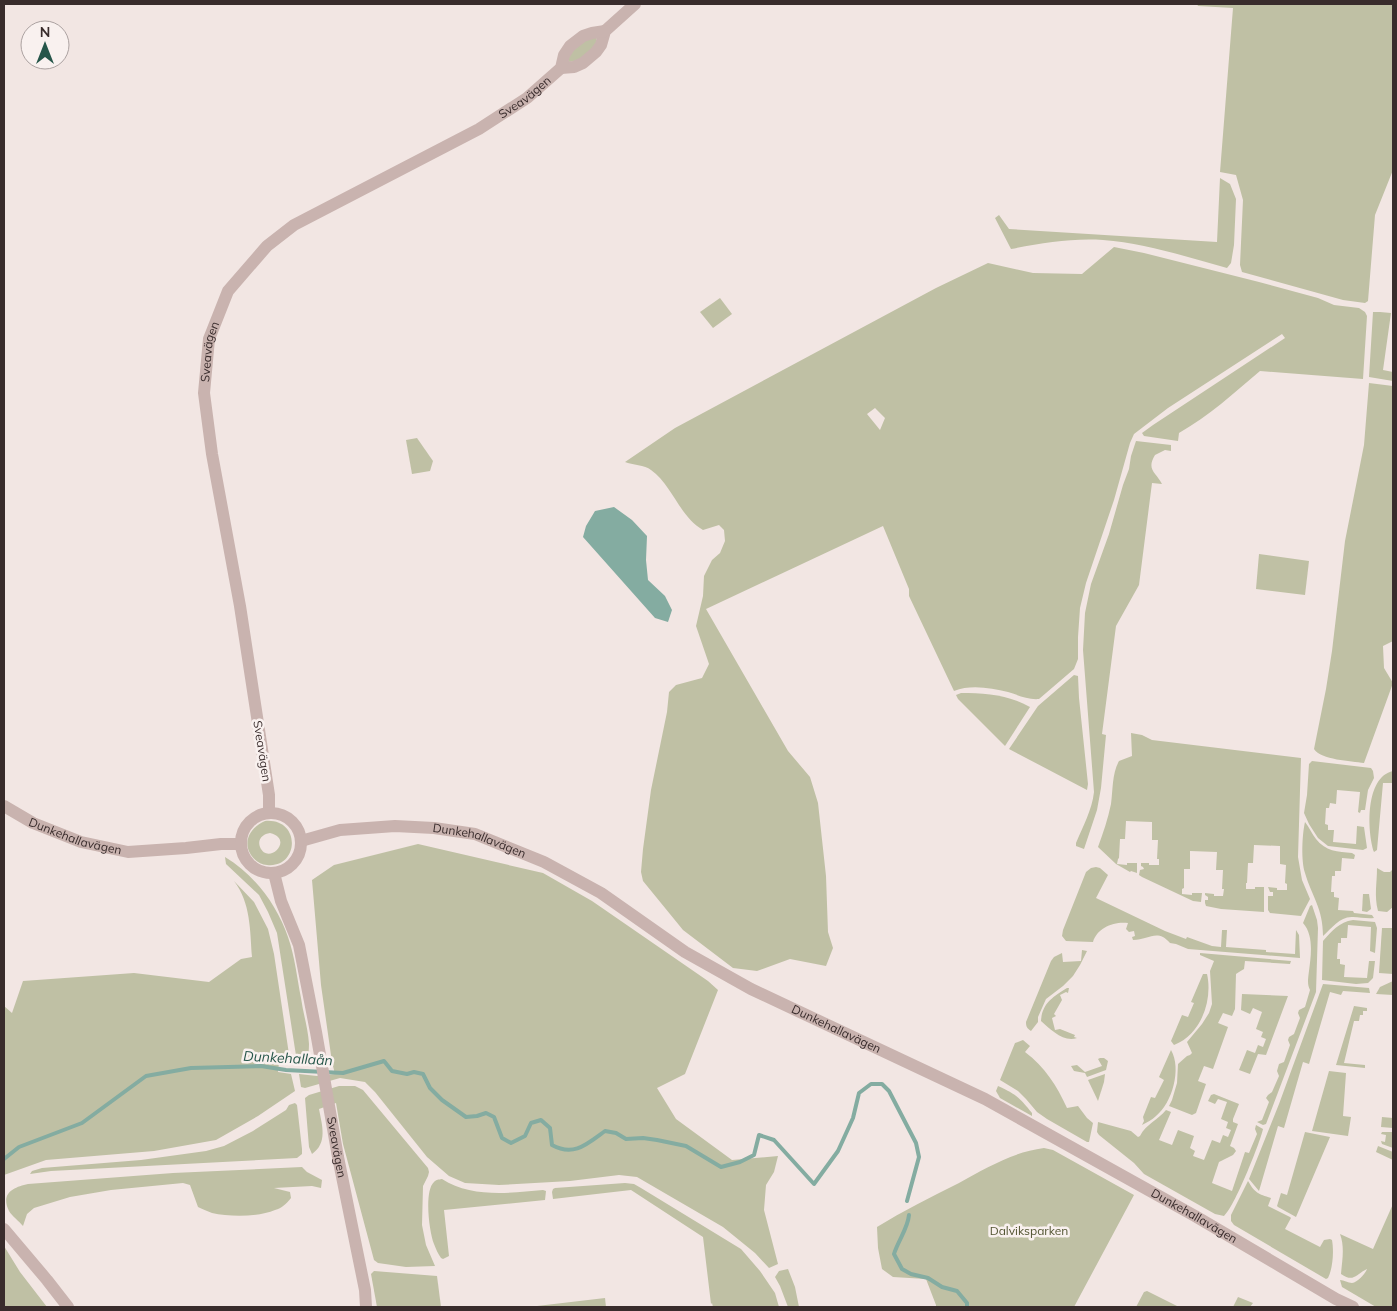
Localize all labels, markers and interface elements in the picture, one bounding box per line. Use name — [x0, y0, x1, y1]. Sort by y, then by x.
north arrow — [20, 20, 70, 70]
text: N — [40, 23, 50, 41]
street label: Sveavägen — [495, 73, 554, 121]
street label: Sveavägen — [197, 319, 222, 383]
street label: Sveavägen — [250, 719, 275, 783]
street label: Dunkehallavägen — [27, 814, 123, 857]
street label: Dunkehallavägen — [432, 820, 528, 861]
street label: Dunkehallavägen — [789, 1001, 884, 1056]
water label: Dunkehallaån — [243, 1047, 333, 1069]
street label: Sveavägen — [324, 1115, 350, 1179]
street label: Dunkehallavägen — [1149, 1185, 1240, 1246]
park label: Dalviksparken — [990, 1223, 1068, 1238]

